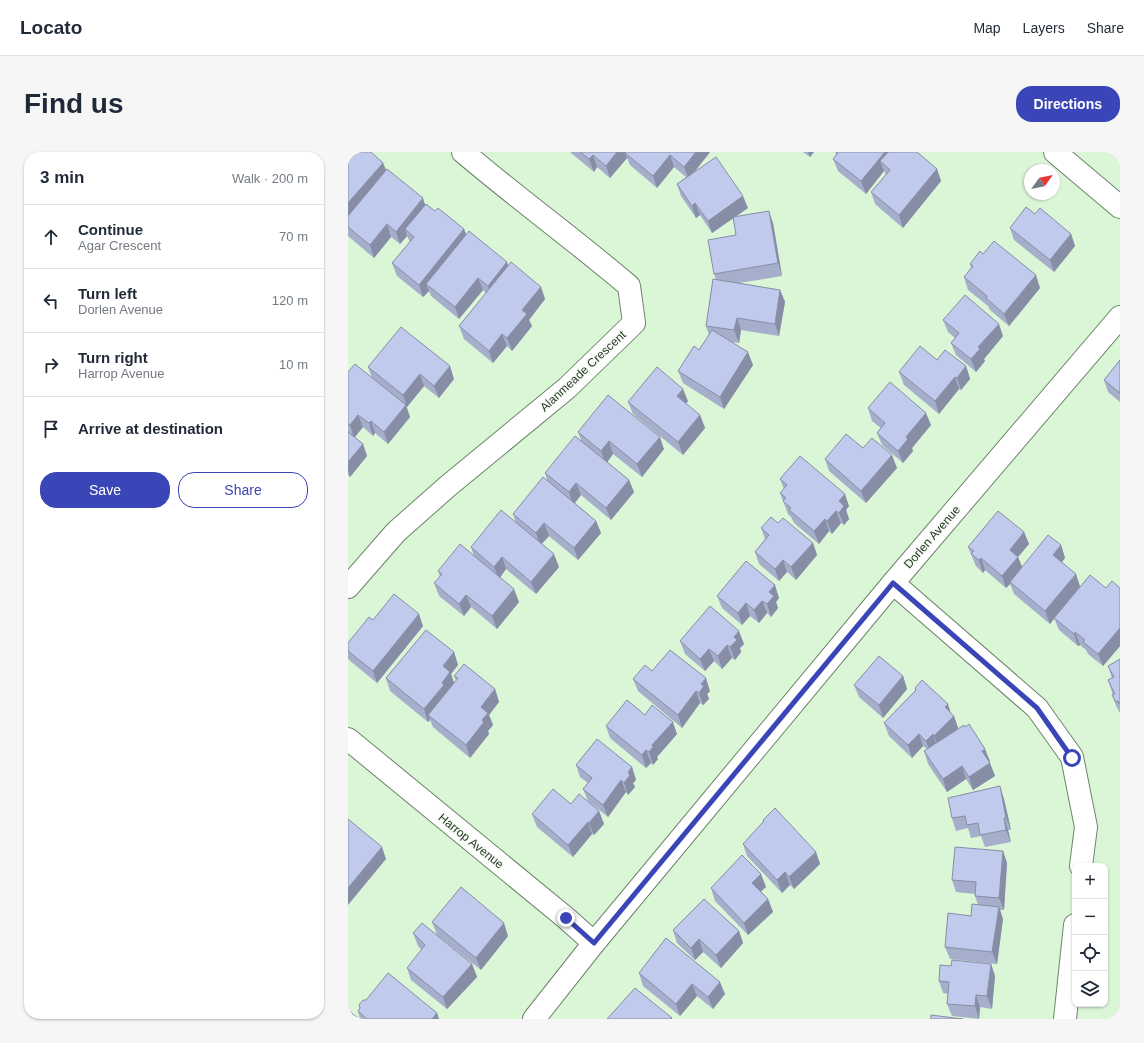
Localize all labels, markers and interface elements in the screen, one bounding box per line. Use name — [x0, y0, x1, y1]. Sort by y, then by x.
text: Locato — [20, 17, 82, 38]
text: Map — [973, 20, 1001, 36]
text: Layers — [1023, 20, 1065, 36]
text: Share — [1087, 20, 1124, 36]
button: Directions — [1016, 86, 1120, 122]
text: Find us — [24, 88, 124, 119]
north arrow — [1024, 164, 1060, 200]
text: 3 min — [40, 168, 84, 187]
text: Walk · 200 m — [232, 171, 308, 186]
text: Continue — [78, 221, 143, 238]
icon: ahead — [40, 226, 62, 248]
text: 70 m — [279, 229, 308, 244]
text: Agar Crescent — [78, 238, 161, 253]
text: Turn left — [78, 285, 137, 302]
icon: left — [40, 290, 62, 312]
text: 120 m — [272, 293, 308, 308]
text: Dorlen Avenue — [78, 302, 163, 317]
street label: Alanmeade Crescent — [537, 327, 629, 414]
text: Turn right — [78, 349, 148, 366]
icon: right — [40, 354, 62, 376]
text: 10 m — [279, 357, 308, 372]
text: Harrop Avenue — [78, 366, 165, 381]
icon: arrive — [40, 418, 62, 440]
text: Arrive at destination — [78, 420, 223, 437]
button: Save — [40, 472, 170, 508]
button: Share — [178, 472, 308, 508]
street label: Dorlen Avenue — [901, 503, 963, 571]
route start — [1063, 749, 1081, 767]
street label: Harrop Avenue — [436, 810, 507, 872]
map controls — [1072, 863, 1108, 1007]
button: + — [1072, 863, 1108, 899]
button: − — [1072, 899, 1108, 935]
route end — [557, 909, 575, 927]
button: locate — [1072, 935, 1108, 971]
button: layers — [1072, 971, 1108, 1007]

